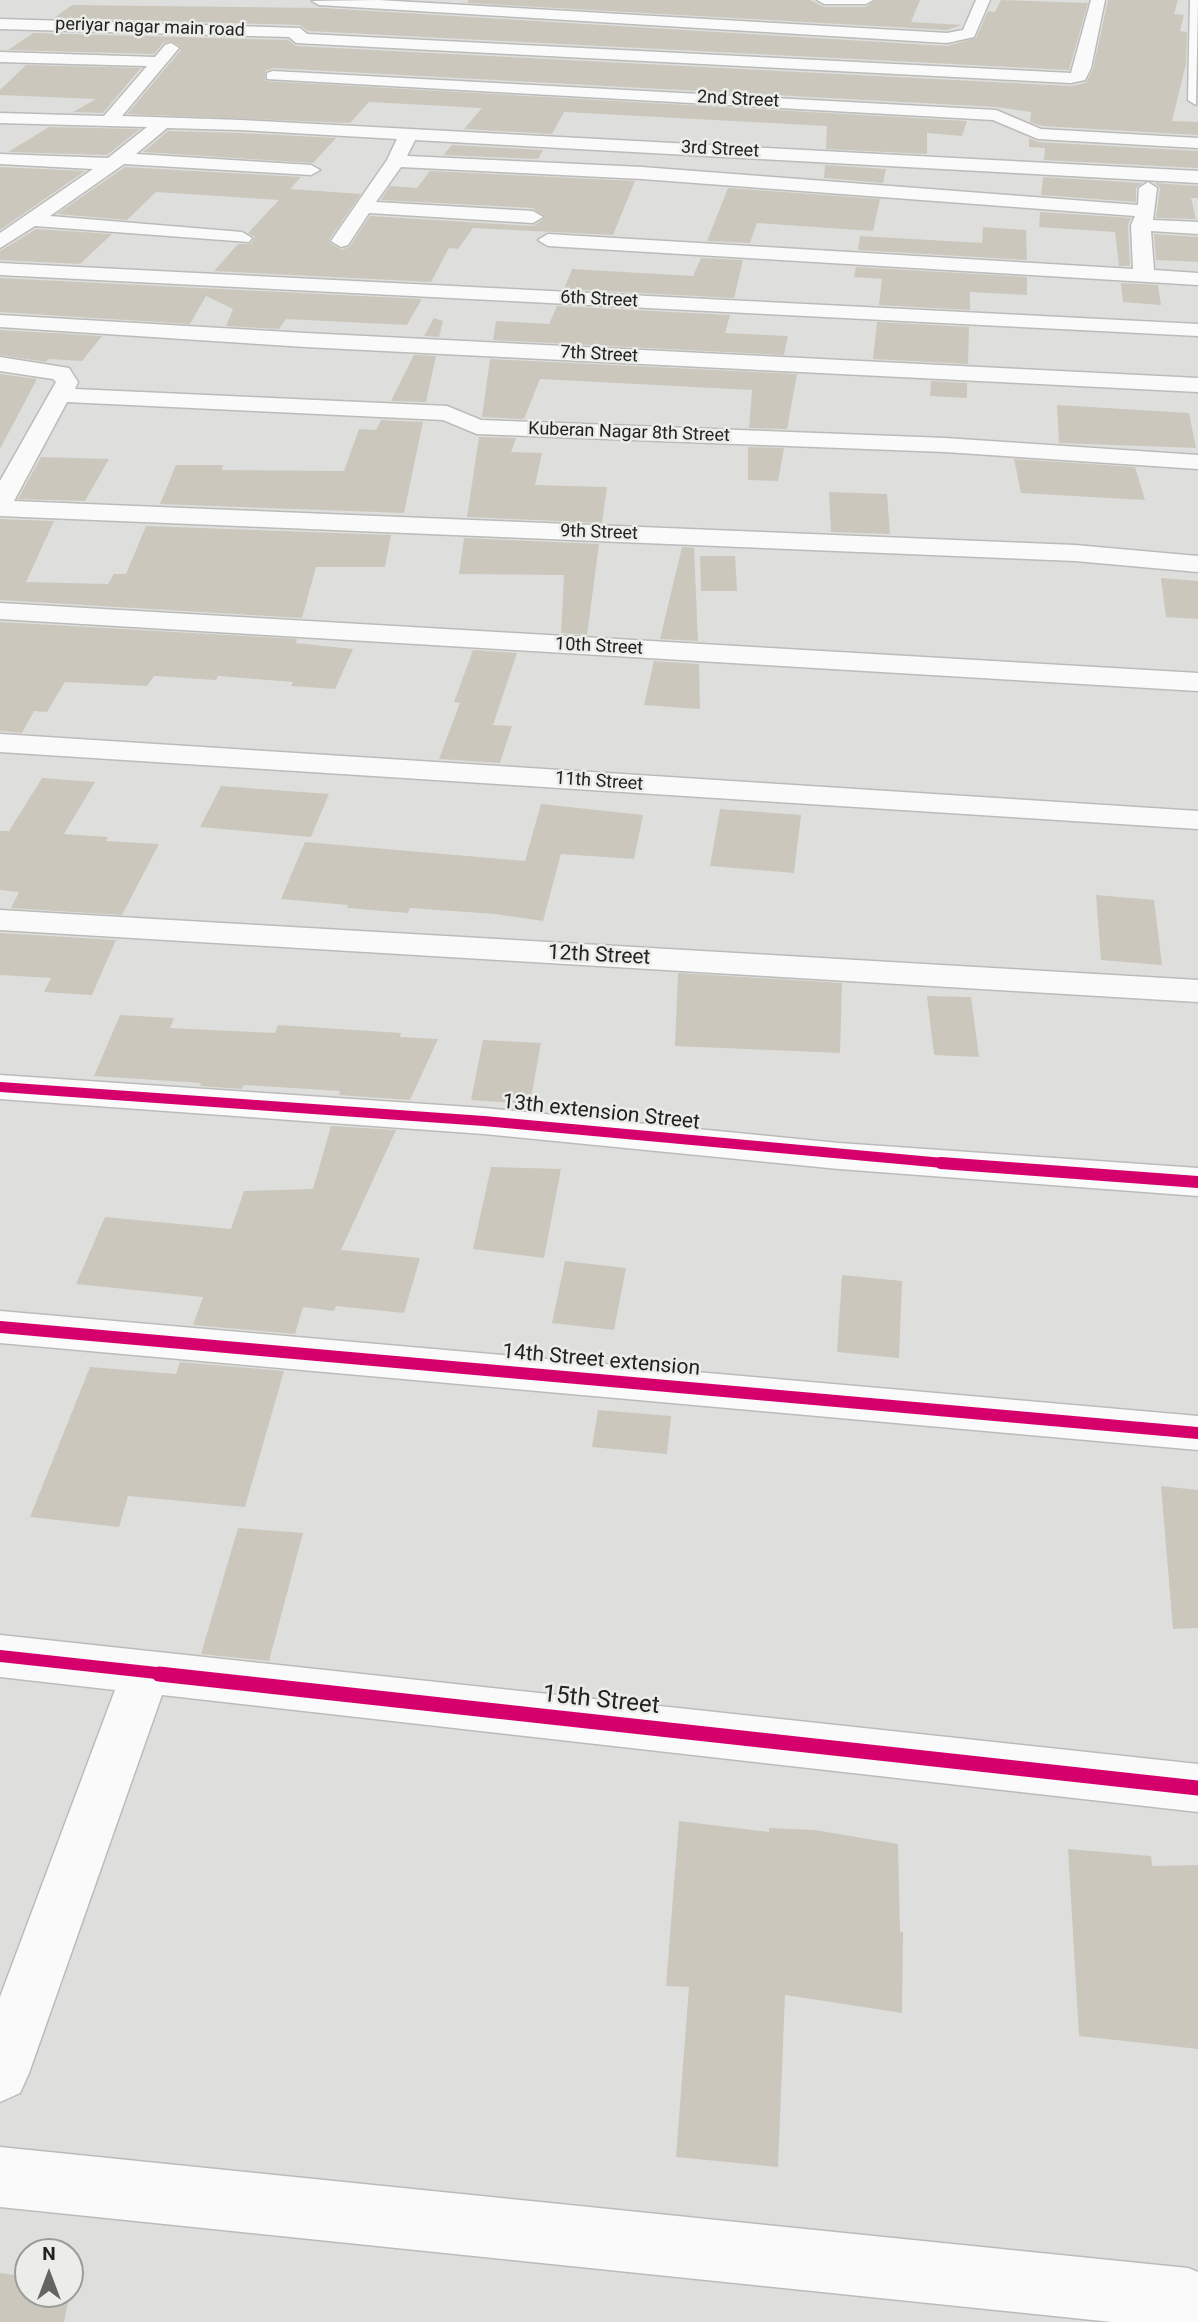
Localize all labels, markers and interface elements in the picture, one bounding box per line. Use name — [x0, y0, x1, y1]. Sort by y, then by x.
street label: periyar nagar main road — [55, 14, 245, 42]
street label: 2nd Street — [696, 87, 780, 113]
street label: 3rd Street — [680, 137, 760, 163]
street label: 6th Street — [560, 287, 638, 313]
street label: 7th Street — [560, 342, 638, 368]
street label: Kuberan Nagar 8th Street — [528, 419, 730, 447]
street label: 9th Street — [560, 521, 638, 545]
street label: 10th Street — [555, 634, 643, 660]
street label: 11th Street — [554, 768, 644, 796]
street label: 12th Street — [547, 941, 651, 971]
street label: 13th extension Street — [501, 1090, 701, 1136]
street label: 14th Street extension — [501, 1340, 701, 1382]
street label: 15th Street — [541, 1681, 661, 1721]
north arrow — [14, 2238, 84, 2308]
text: N — [42, 2242, 56, 2265]

